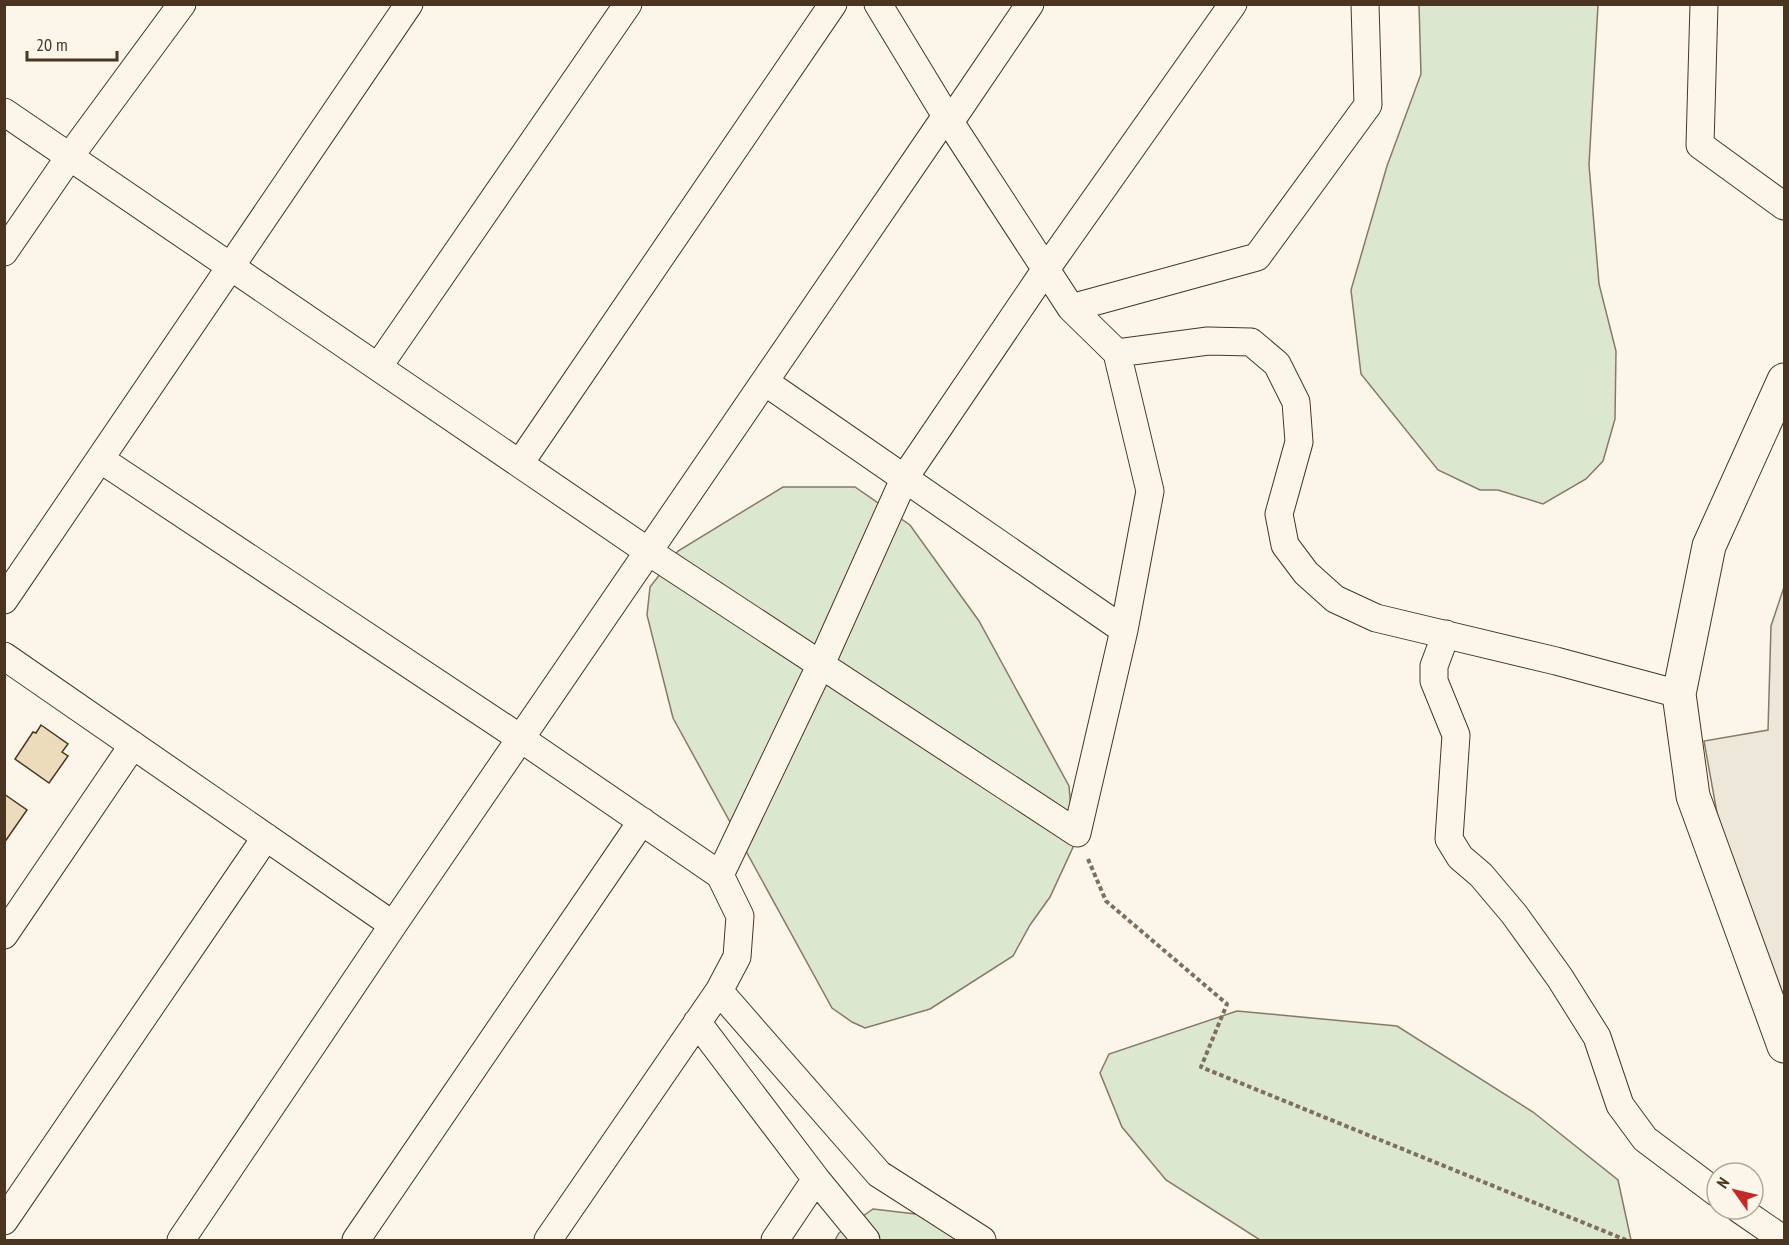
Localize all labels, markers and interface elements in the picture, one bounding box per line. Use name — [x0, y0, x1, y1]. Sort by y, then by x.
scale bar — [27, 24, 117, 62]
text: 20 m — [36, 33, 68, 56]
north arrow — [1705, 1161, 1765, 1221]
text: N — [1712, 1173, 1733, 1192]

